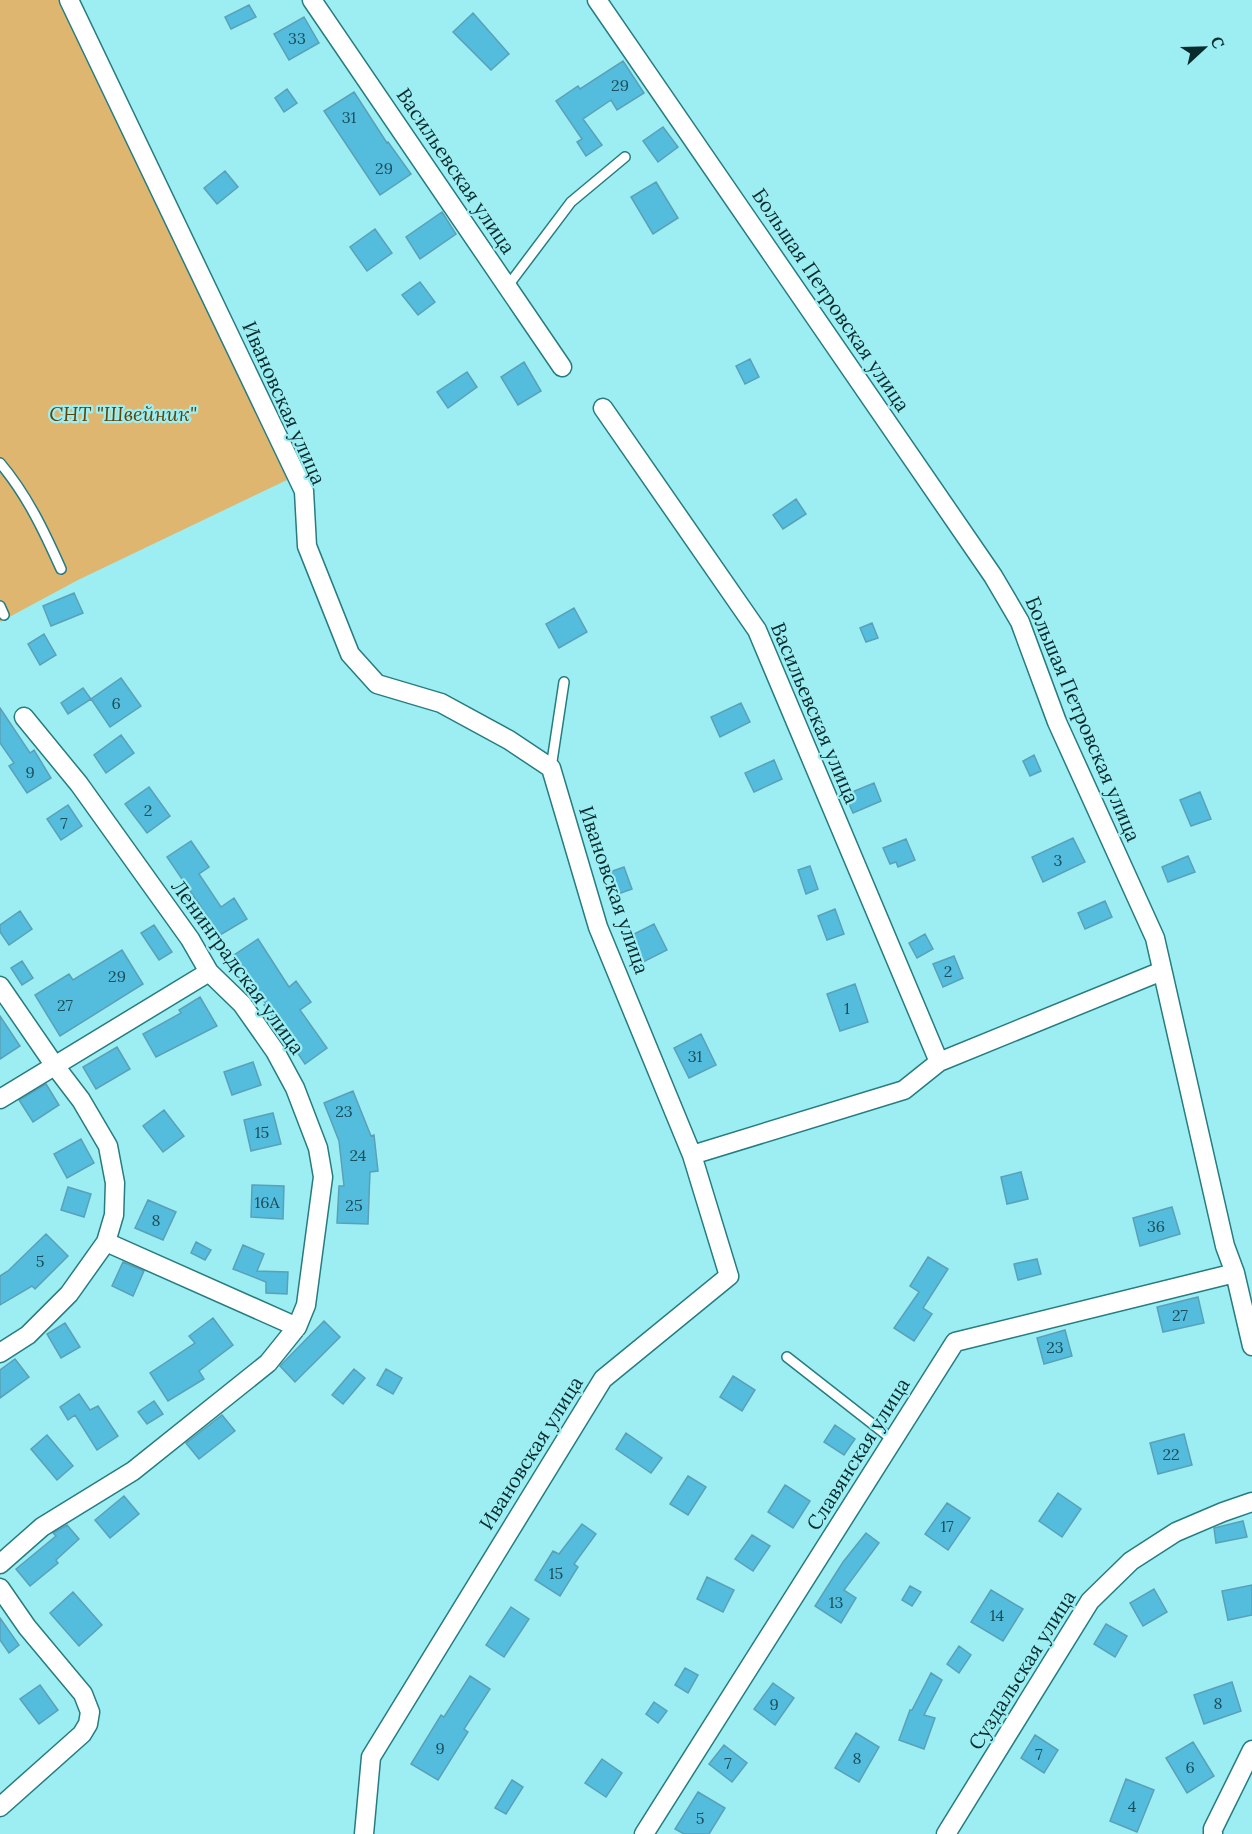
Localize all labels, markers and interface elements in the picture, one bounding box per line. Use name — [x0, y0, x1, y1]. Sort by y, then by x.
north arrow — [1174, 18, 1234, 78]
house number: 33 — [288, 28, 306, 48]
text: С — [1207, 34, 1229, 51]
house number: 29 — [611, 75, 629, 95]
street label: Васильевская улица — [392, 83, 521, 258]
house number: 31 — [342, 107, 357, 127]
house number: 29 — [375, 158, 393, 178]
street label: Большая Петровская улица — [747, 183, 916, 416]
street label: Ивановская улица — [237, 317, 332, 488]
park label: СНТ "Швейник" — [49, 401, 197, 426]
street label: Большая Петровская улица — [1020, 592, 1147, 845]
street label: Васильевская улица — [766, 618, 865, 807]
house number: 6 — [111, 693, 121, 713]
house number: 9 — [25, 762, 35, 782]
house number: 2 — [144, 800, 152, 820]
street label: Ивановская улица — [574, 802, 655, 977]
house number: 7 — [60, 813, 68, 833]
house number: 3 — [1054, 850, 1063, 870]
street label: Ленинградская улица — [167, 874, 310, 1059]
house number: 2 — [944, 961, 952, 981]
house number: 29 — [108, 966, 126, 986]
house number: 27 — [57, 995, 74, 1015]
house number: 1 — [844, 998, 850, 1018]
house number: 31 — [688, 1046, 703, 1066]
house number: 23 — [335, 1101, 353, 1121]
house number: 15 — [255, 1122, 269, 1142]
house number: 24 — [350, 1145, 367, 1165]
house number: 16А — [254, 1192, 281, 1212]
house number: 25 — [345, 1195, 363, 1215]
house number: 8 — [152, 1210, 161, 1230]
house number: 36 — [1147, 1216, 1165, 1236]
house number: 5 — [36, 1251, 44, 1271]
house number: 27 — [1172, 1305, 1189, 1325]
house number: 23 — [1046, 1337, 1064, 1357]
street label: Ивановская улица — [473, 1371, 588, 1534]
street label: Славянская улица — [801, 1373, 915, 1535]
house number: 22 — [1162, 1444, 1180, 1464]
house number: 17 — [940, 1516, 954, 1536]
house number: 15 — [549, 1563, 563, 1583]
street label: Суздальская улица — [962, 1585, 1081, 1754]
house number: 13 — [829, 1592, 843, 1612]
house number: 14 — [990, 1605, 1005, 1625]
house number: 8 — [1214, 1693, 1223, 1713]
house number: 9 — [769, 1694, 779, 1714]
house number: 9 — [435, 1738, 445, 1758]
house number: 7 — [1035, 1744, 1043, 1764]
house number: 8 — [853, 1748, 862, 1768]
house number: 7 — [724, 1753, 732, 1773]
house number: 6 — [1185, 1757, 1195, 1777]
house number: 4 — [1128, 1796, 1137, 1816]
house number: 5 — [696, 1808, 704, 1828]

